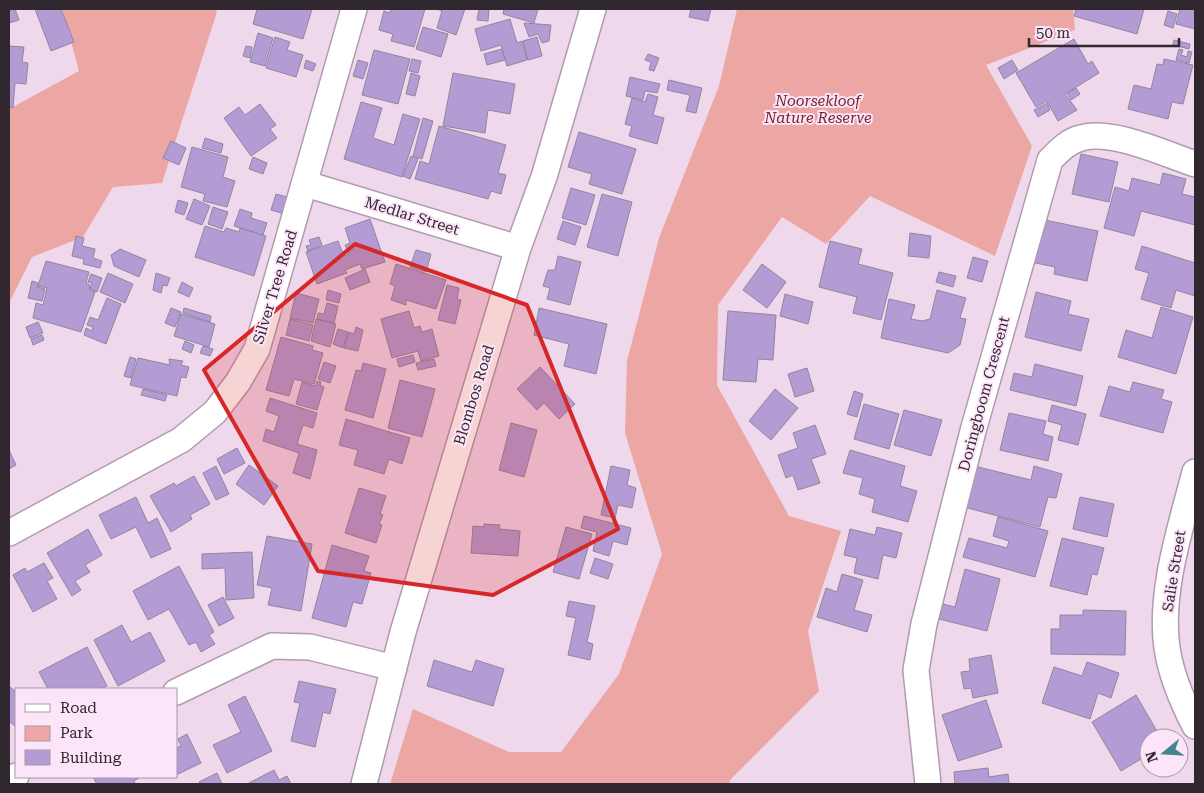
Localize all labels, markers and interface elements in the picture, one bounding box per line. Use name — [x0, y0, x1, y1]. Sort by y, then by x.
scale bar — [1029, 15, 1179, 47]
text: 50 m — [1036, 24, 1071, 42]
park label: Noorsekloof Nature Reserve — [763, 92, 872, 127]
street label: Medlar Street — [363, 193, 462, 239]
street label: Silver Tree Road — [249, 227, 301, 346]
street label: Doringboom Crescent — [955, 314, 1013, 473]
street label: Blombos Road — [450, 342, 498, 447]
street label: Salie Street — [1159, 529, 1189, 613]
legend — [15, 688, 178, 778]
text: Road — [60, 699, 97, 717]
text: Park — [60, 724, 94, 742]
north arrow — [1139, 728, 1189, 778]
text: Building — [60, 749, 122, 767]
text: N — [1142, 749, 1161, 765]

